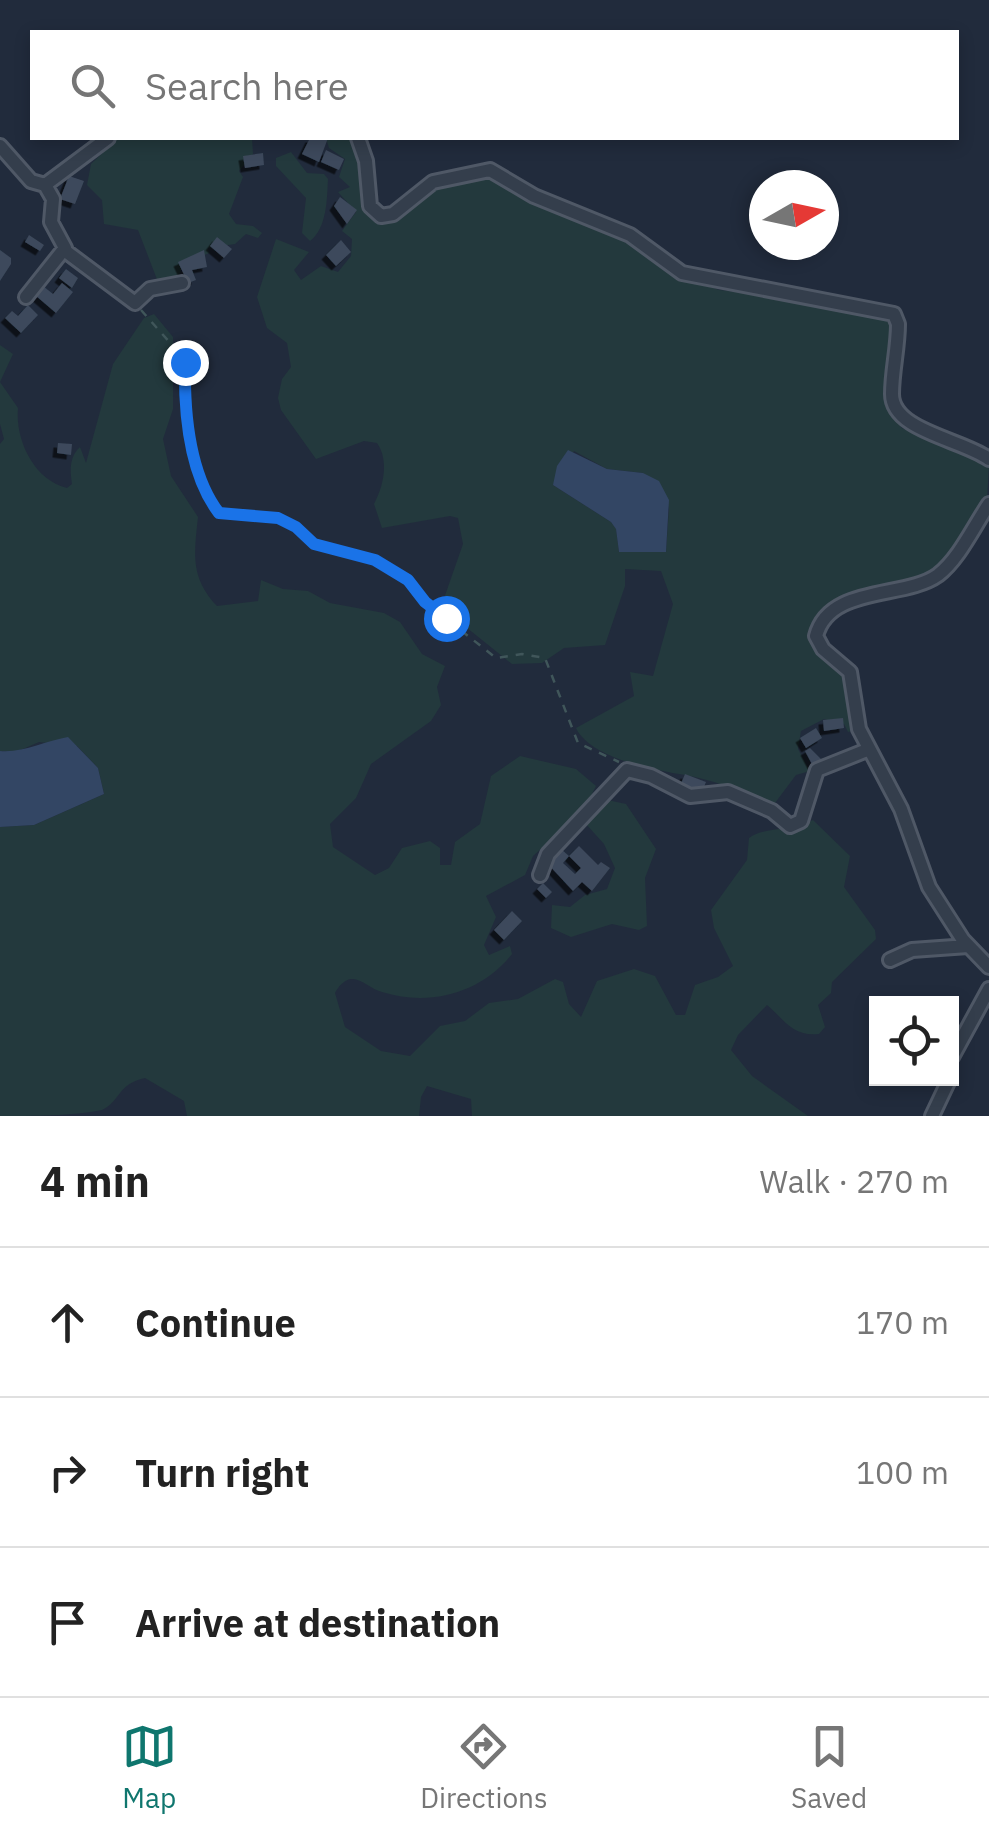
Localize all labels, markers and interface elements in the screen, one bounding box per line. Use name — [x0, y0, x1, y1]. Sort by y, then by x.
search box — [30, 30, 959, 140]
icon: search — [65, 58, 120, 113]
text: Search here — [145, 61, 349, 110]
north arrow — [749, 170, 839, 260]
route end — [163, 340, 209, 386]
route start — [424, 596, 470, 642]
map controls — [869, 996, 959, 1086]
button: locate — [869, 996, 959, 1086]
text: 4 min — [40, 1154, 150, 1209]
text: Walk · 270 m — [760, 1160, 949, 1202]
icon: ahead — [40, 1295, 95, 1350]
text: Continue — [135, 1298, 296, 1347]
text: 170 m — [856, 1301, 949, 1343]
icon: right — [40, 1445, 95, 1500]
text: Turn right — [135, 1448, 310, 1497]
text: 100 m — [856, 1451, 949, 1493]
icon: arrive — [40, 1595, 95, 1650]
text: Arrive at destination — [135, 1598, 500, 1647]
tab: Map — [122, 1719, 177, 1816]
tab: Directions — [420, 1719, 548, 1816]
tab: Saved — [791, 1719, 867, 1816]

